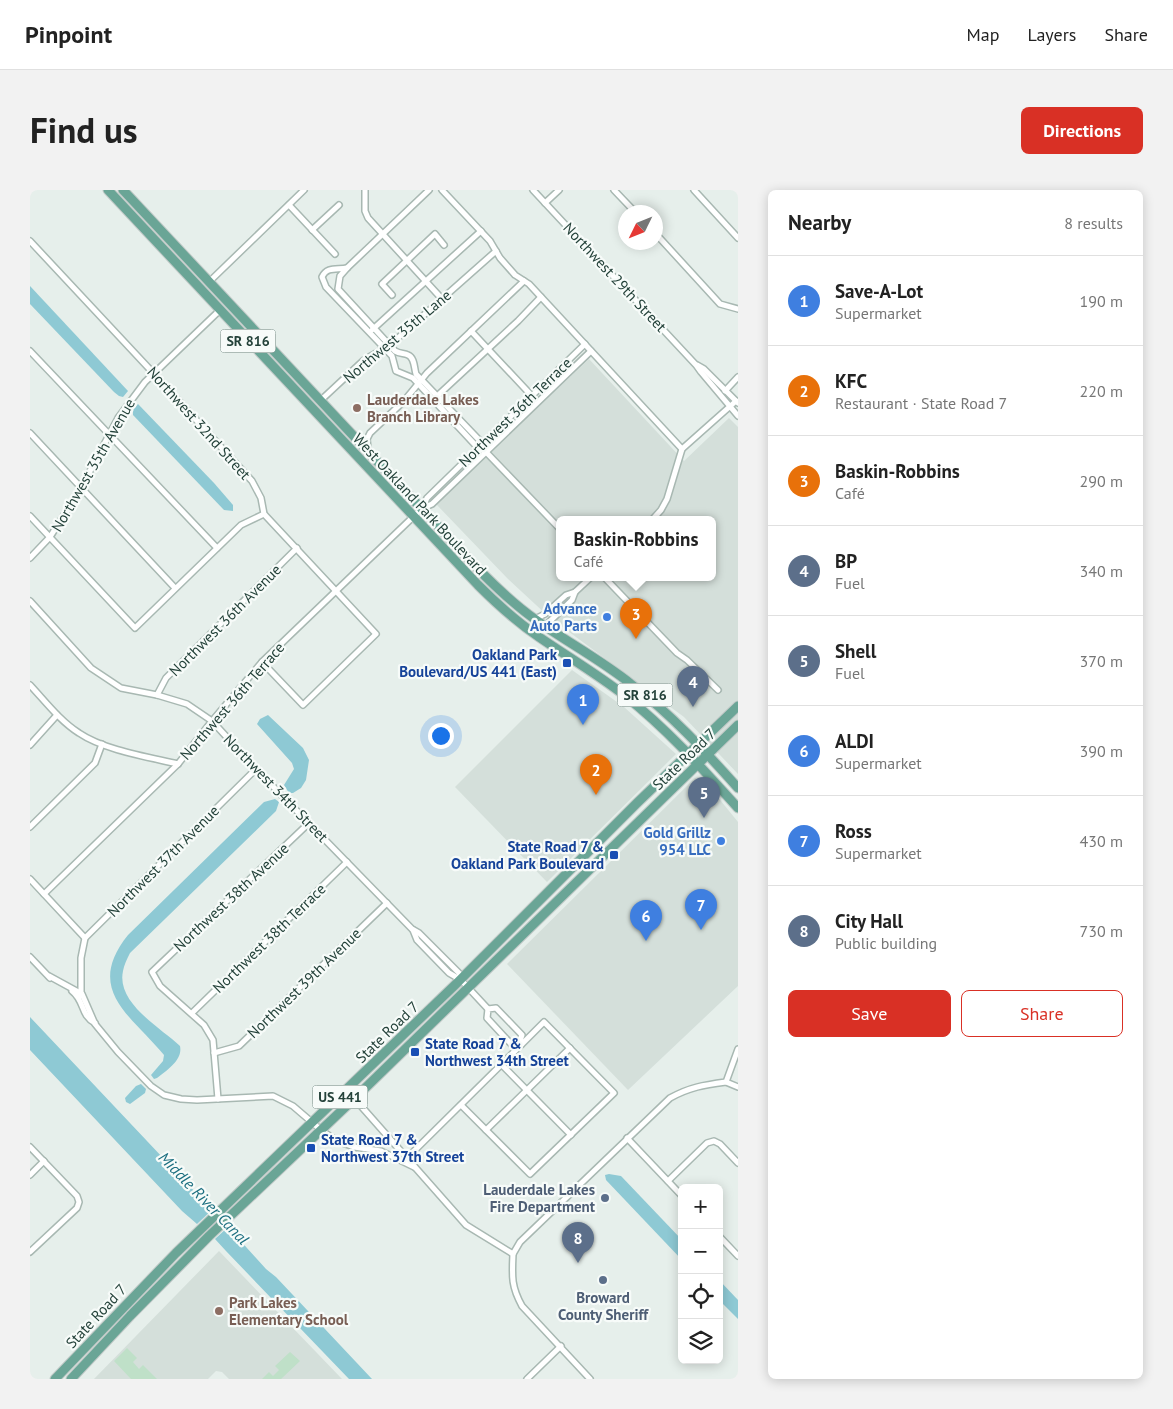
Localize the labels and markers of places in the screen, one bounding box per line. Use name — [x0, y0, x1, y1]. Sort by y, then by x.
place label: Lauderdale Lakes Branch Library — [367, 390, 479, 426]
marker: Lauderdale Lakes Branch Library — [351, 402, 363, 414]
pin: 3 — [620, 598, 652, 639]
place label: Advance Auto Parts — [530, 599, 597, 635]
marker: Advance Auto Parts — [601, 611, 613, 623]
place label: Oakland Park Boulevard/US 441 (East) — [399, 645, 558, 681]
marker: Oakland Park Boulevard/US 441 (East) — [561, 657, 573, 669]
pin: 4 — [677, 666, 709, 707]
pin: 1 — [567, 684, 599, 725]
pin: 2 — [580, 754, 612, 795]
pin: 5 — [688, 777, 720, 818]
place label: Gold Grillz 954 LLC — [644, 823, 712, 859]
marker: Gold Grillz 954 LLC — [715, 835, 727, 847]
place label: State Road 7 & Oakland Park Boulevard — [451, 837, 604, 873]
marker: State Road 7 & Oakland Park Boulevard — [608, 849, 620, 861]
pin: 7 — [685, 889, 717, 930]
pin: 6 — [630, 900, 662, 941]
place label: State Road 7 & Northwest 34th Street — [425, 1034, 570, 1070]
marker: State Road 7 & Northwest 34th Street — [409, 1046, 421, 1058]
place label: State Road 7 & Northwest 37th Street — [321, 1130, 465, 1166]
marker: State Road 7 & Northwest 37th Street — [305, 1142, 317, 1154]
place label: Lauderdale Lakes Fire Department — [483, 1180, 596, 1216]
marker: Lauderdale Lakes Fire Department — [599, 1192, 611, 1204]
pin: 8 — [562, 1222, 594, 1263]
marker: Broward County Sheriff — [597, 1274, 609, 1286]
place label: Broward County Sheriff — [558, 1288, 649, 1324]
place label: Park Lakes Elementary School — [229, 1293, 349, 1329]
marker: Park Lakes Elementary School — [213, 1305, 225, 1317]

